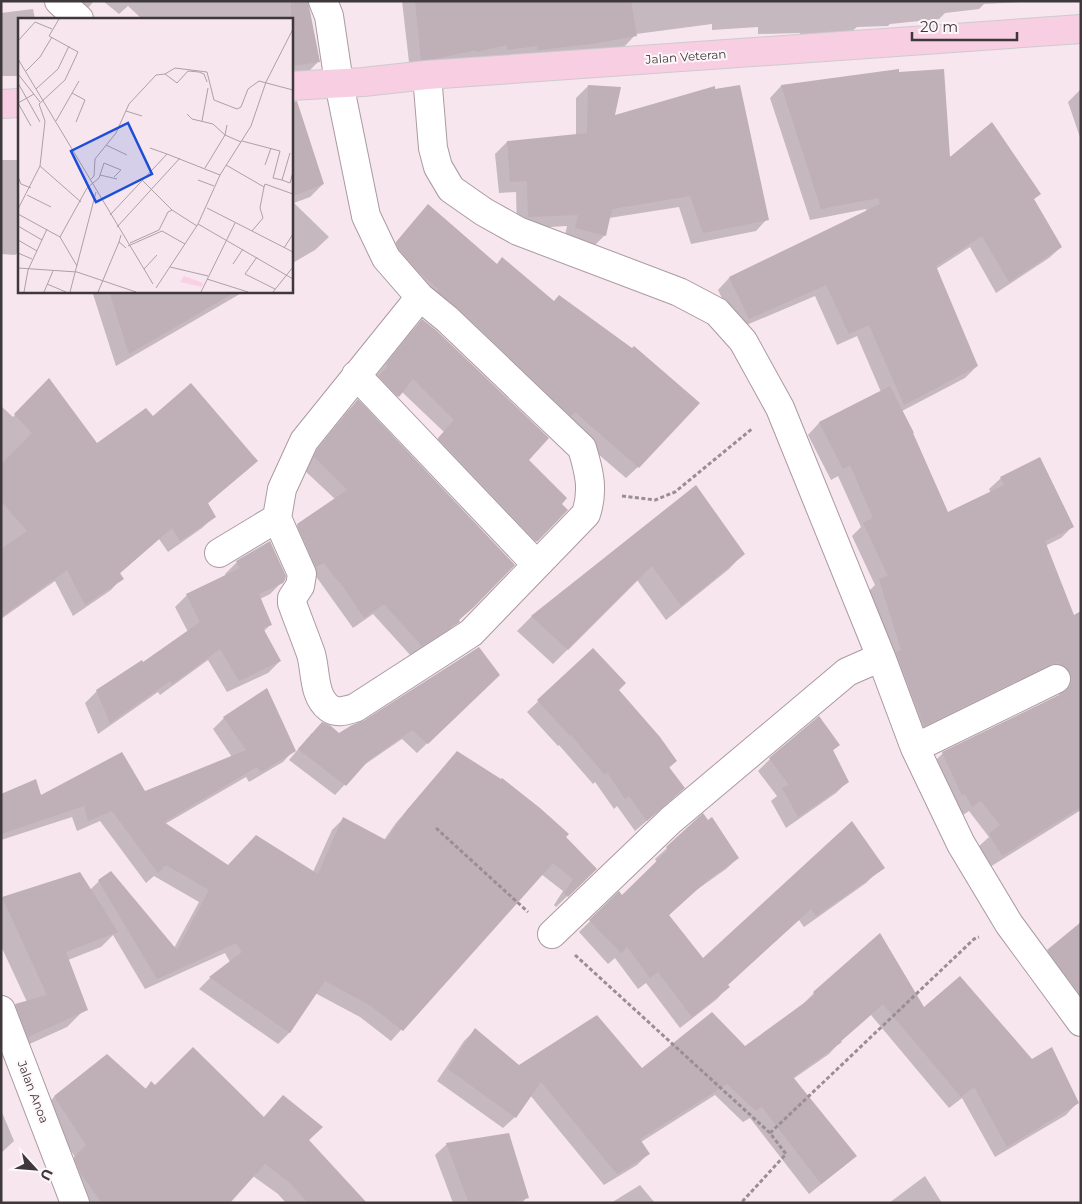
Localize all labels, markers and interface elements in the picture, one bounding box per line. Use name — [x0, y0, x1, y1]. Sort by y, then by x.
scale bar — [912, 10, 1017, 42]
text: 20 m — [920, 17, 958, 36]
inset map — [18, 18, 292, 292]
street label: Jalan Veteran — [644, 46, 727, 67]
street label: Jalan Anoa — [14, 1057, 52, 1125]
north arrow — [10, 1144, 60, 1194]
text: U — [36, 1166, 57, 1184]

